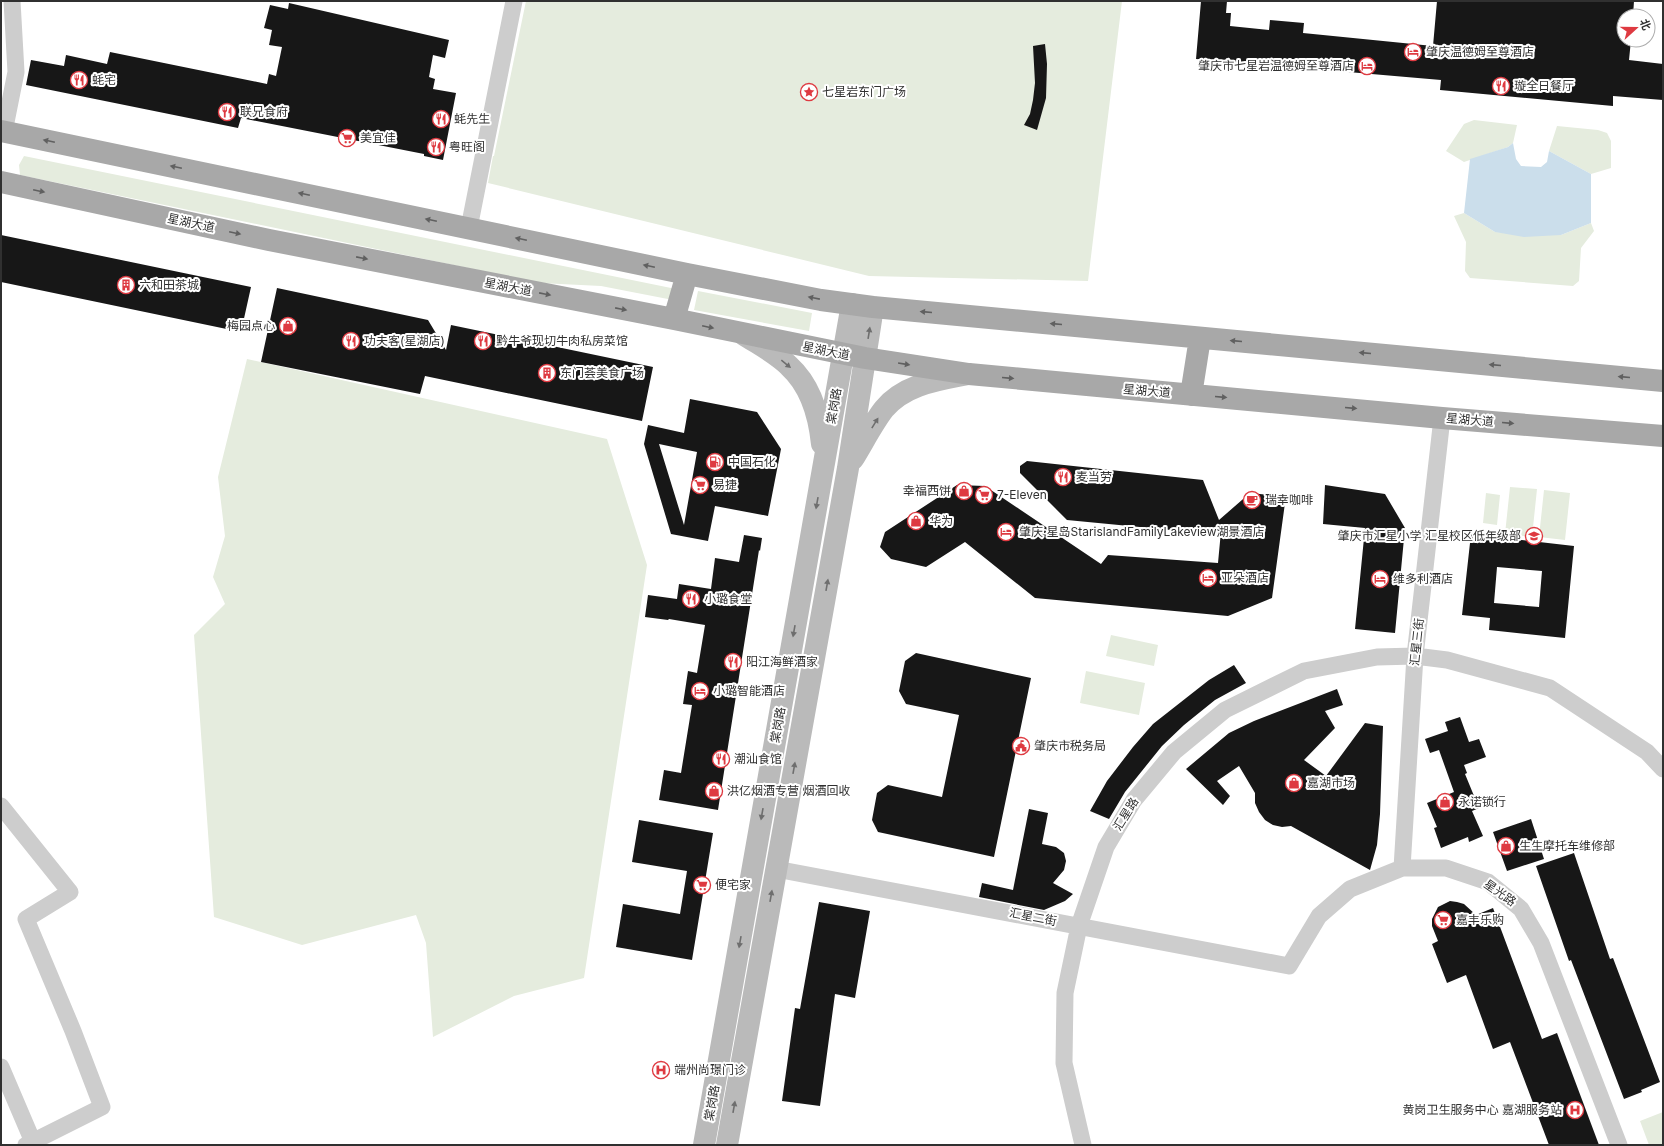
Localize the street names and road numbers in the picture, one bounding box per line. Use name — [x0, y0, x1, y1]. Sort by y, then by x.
street label: 星湖大道 — [166, 210, 216, 235]
street label: 星湖大道 — [483, 275, 533, 298]
street label: 星湖大道 — [801, 339, 851, 362]
street label: 星湖大道 — [1122, 381, 1172, 400]
street label: 棠岗路 — [823, 387, 844, 425]
street label: 星湖大道 — [1445, 410, 1495, 429]
street label: 汇星三街 — [1407, 617, 1426, 667]
street label: 棠岗路 — [767, 706, 788, 744]
street label: 汇星路 — [1110, 794, 1141, 833]
street label: 星光路 — [1481, 876, 1519, 909]
street label: 汇星二街 — [1008, 905, 1058, 928]
street label: 棠岗路 — [701, 1084, 722, 1122]

